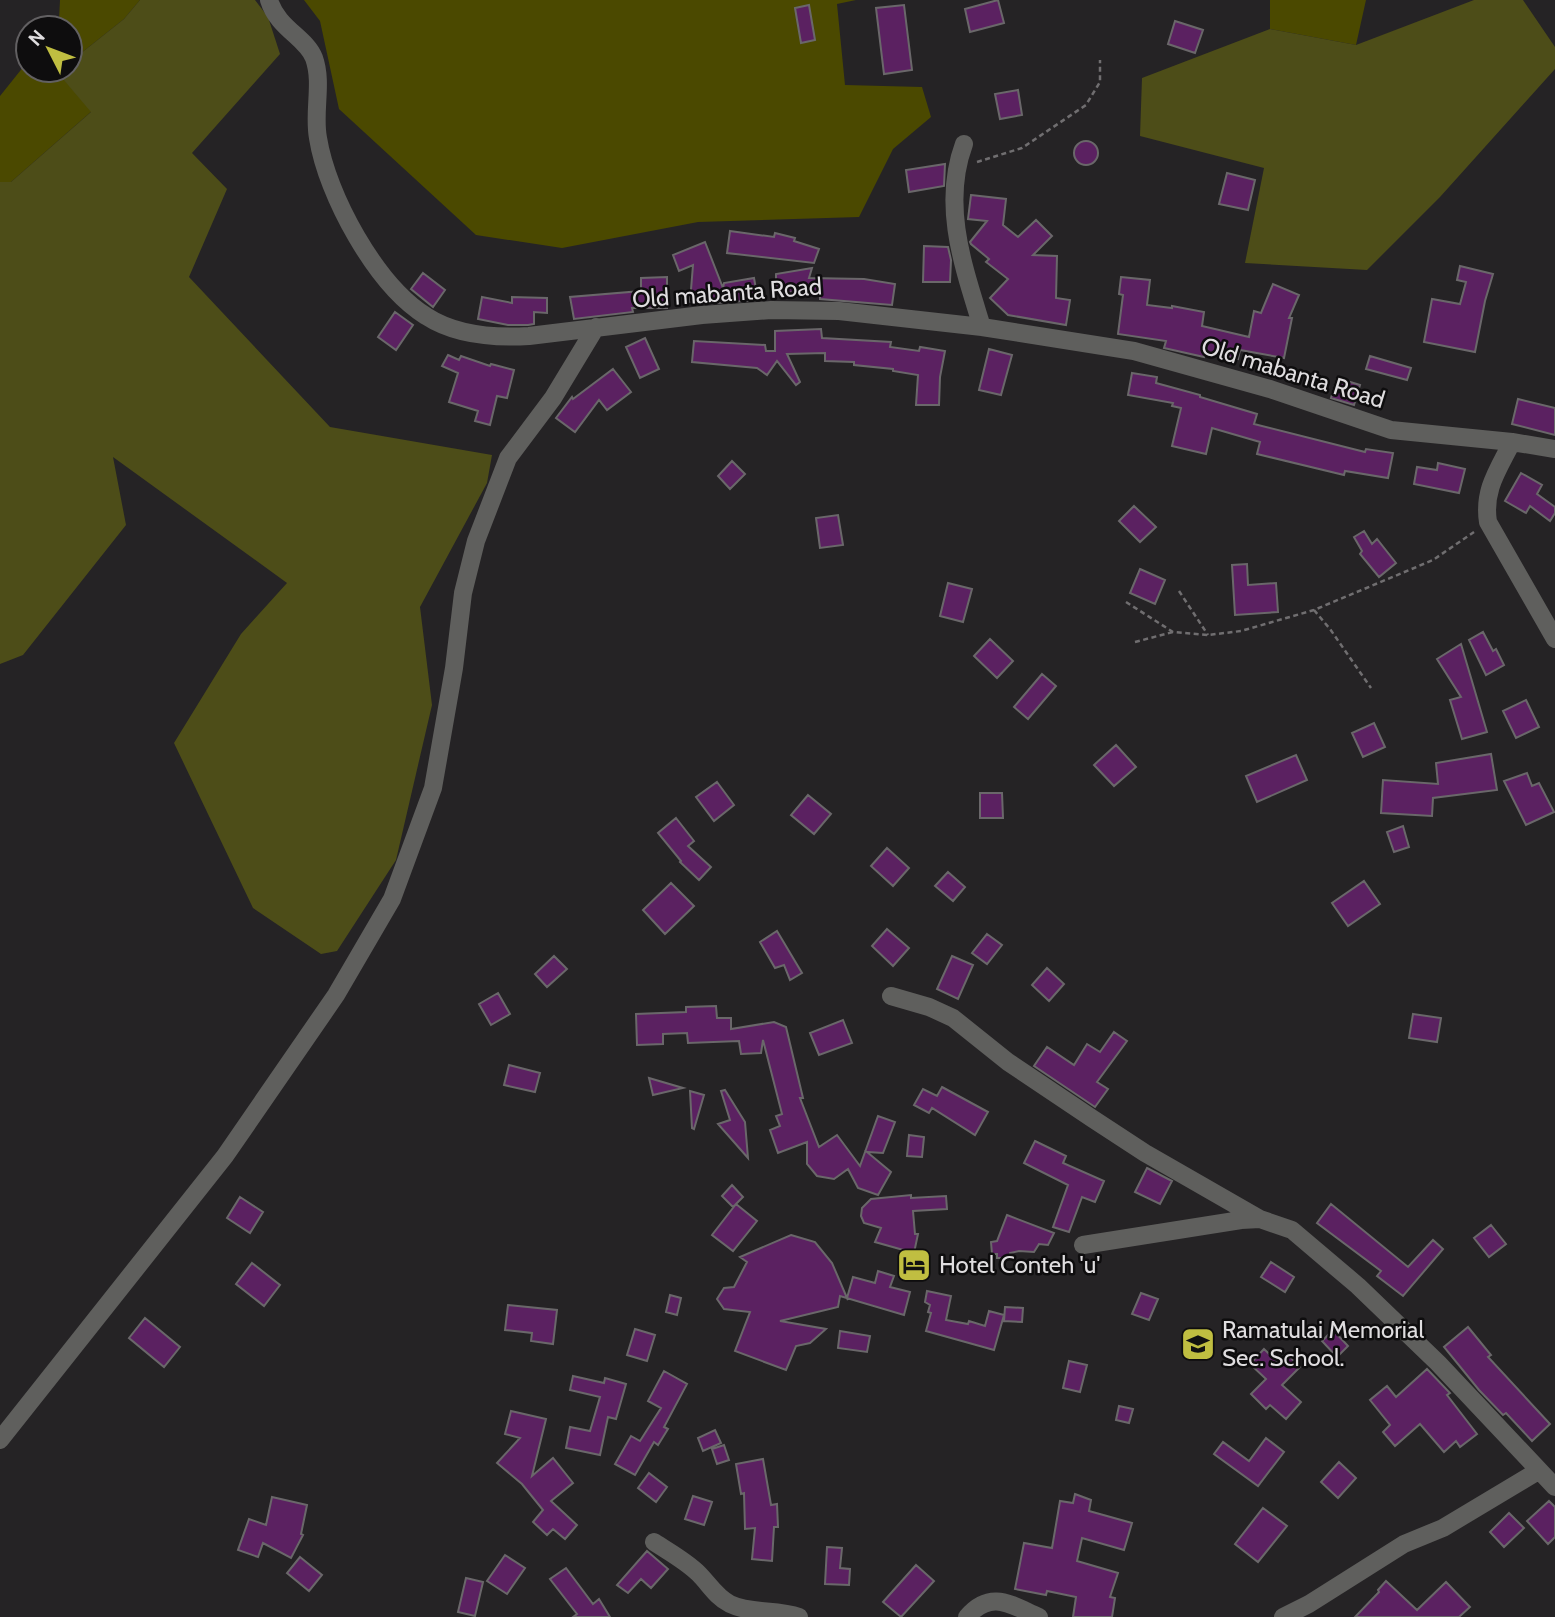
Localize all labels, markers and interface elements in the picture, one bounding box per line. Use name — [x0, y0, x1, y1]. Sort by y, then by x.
north arrow — [14, 14, 84, 84]
text: N — [24, 25, 50, 51]
street label: Old mabanta Road — [631, 271, 823, 314]
street label: Old mabanta Road — [1198, 331, 1388, 414]
hotel icon: Hotel Conteh 'u' — [895, 1246, 933, 1284]
place label: Hotel Conteh 'u' — [939, 1250, 1100, 1279]
place label: Ramatulai Memorial Sec. School. — [1222, 1315, 1424, 1372]
school or university icon: Ramatulai Memorial Sec. School. — [1179, 1325, 1217, 1363]

